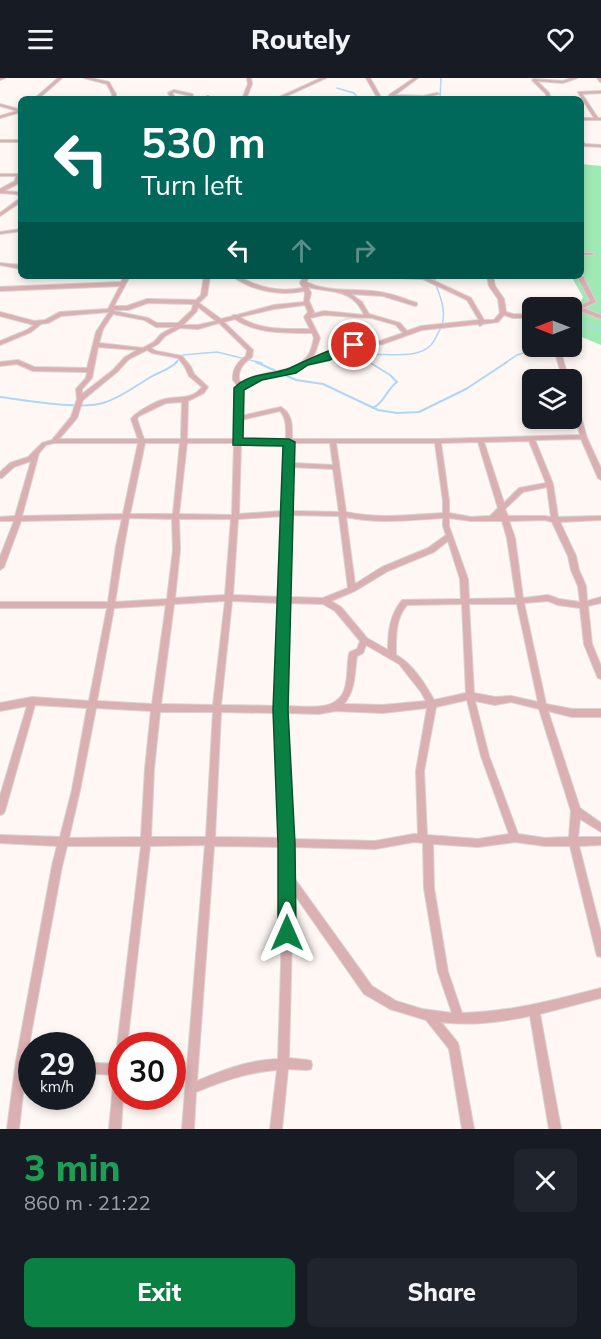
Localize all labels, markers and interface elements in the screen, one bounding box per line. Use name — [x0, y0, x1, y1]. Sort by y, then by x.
text: Routely — [251, 22, 350, 56]
icon: menu — [24, 23, 57, 56]
icon: heart — [544, 23, 577, 56]
text: 530 m — [141, 116, 266, 169]
icon: left — [42, 120, 120, 198]
text: Turn left — [141, 168, 243, 202]
icon: left — [222, 234, 255, 267]
icon: ahead — [285, 234, 318, 267]
icon: right — [348, 234, 381, 267]
north arrow — [522, 297, 582, 357]
map controls — [522, 297, 582, 429]
pin — [328, 319, 379, 370]
icon: arrive — [337, 328, 370, 361]
button: layers — [522, 369, 582, 429]
position arrow — [255, 901, 319, 965]
speed limit sign: 30 — [108, 1032, 186, 1110]
text: 29 — [39, 1045, 75, 1083]
text: km/h — [40, 1077, 74, 1096]
text: 3 min — [24, 1145, 120, 1190]
button: close — [514, 1149, 577, 1212]
text: 860 m · 21:22 — [24, 1190, 150, 1215]
button: Exit — [24, 1258, 295, 1327]
button: Share — [307, 1258, 577, 1327]

